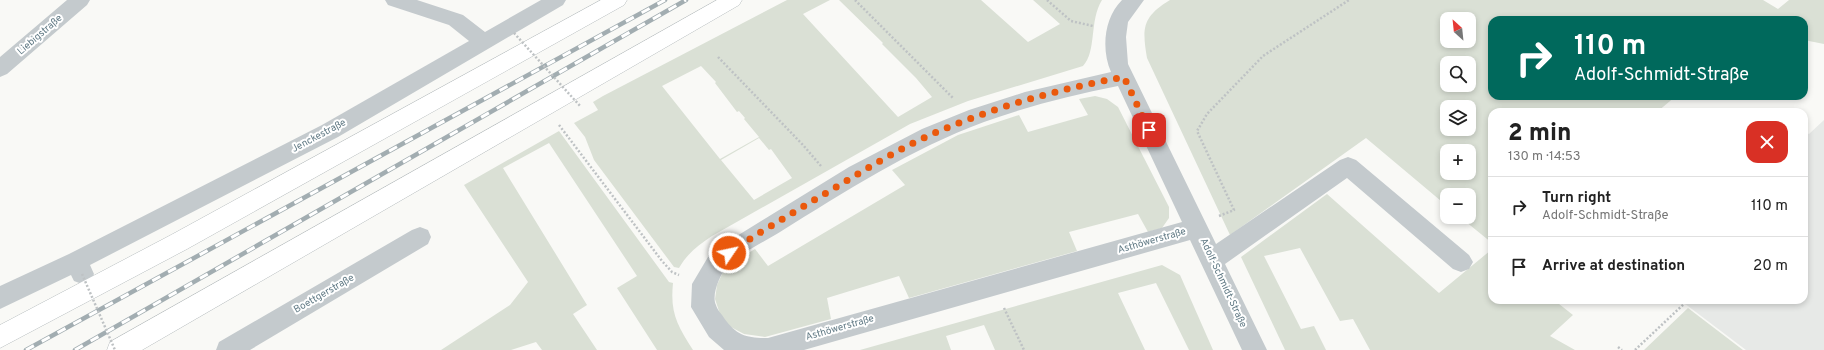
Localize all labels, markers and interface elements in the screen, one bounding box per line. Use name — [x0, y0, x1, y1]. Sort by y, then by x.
street label: Liebigstraße — [15, 12, 65, 58]
north arrow — [1440, 12, 1476, 48]
map controls — [1440, 12, 1476, 224]
text: 110 m — [1574, 29, 1646, 65]
icon: right — [1508, 32, 1560, 84]
button: search — [1440, 56, 1476, 92]
text: Adolf-Schmidt-Straße — [1574, 64, 1749, 87]
button: layers — [1440, 100, 1476, 136]
pin — [1132, 113, 1166, 147]
street label: Jenckestraße — [290, 116, 348, 156]
icon: arrive — [1138, 119, 1160, 141]
text: 2 min — [1508, 119, 1572, 149]
button: close — [1746, 121, 1788, 163]
button: + — [1440, 144, 1476, 180]
text: 130 m · 14:53 — [1508, 149, 1581, 165]
button: − — [1440, 188, 1476, 224]
text: Turn right — [1542, 189, 1611, 208]
icon: right — [1508, 196, 1530, 218]
text: 110 m — [1751, 197, 1788, 216]
text: Adolf-Schmidt-Straße — [1542, 208, 1668, 224]
street label: Asthöwerstraße — [1116, 225, 1188, 257]
position arrow — [708, 232, 750, 274]
street label: Adolf-Schmidt-Straße — [1197, 236, 1249, 330]
icon: arrive — [1508, 256, 1530, 278]
text: Arrive at destination — [1542, 257, 1685, 276]
text: 20 m — [1753, 257, 1788, 276]
street label: Boettgerstraße — [291, 271, 357, 317]
street label: Asthöwerstraße — [804, 312, 876, 344]

